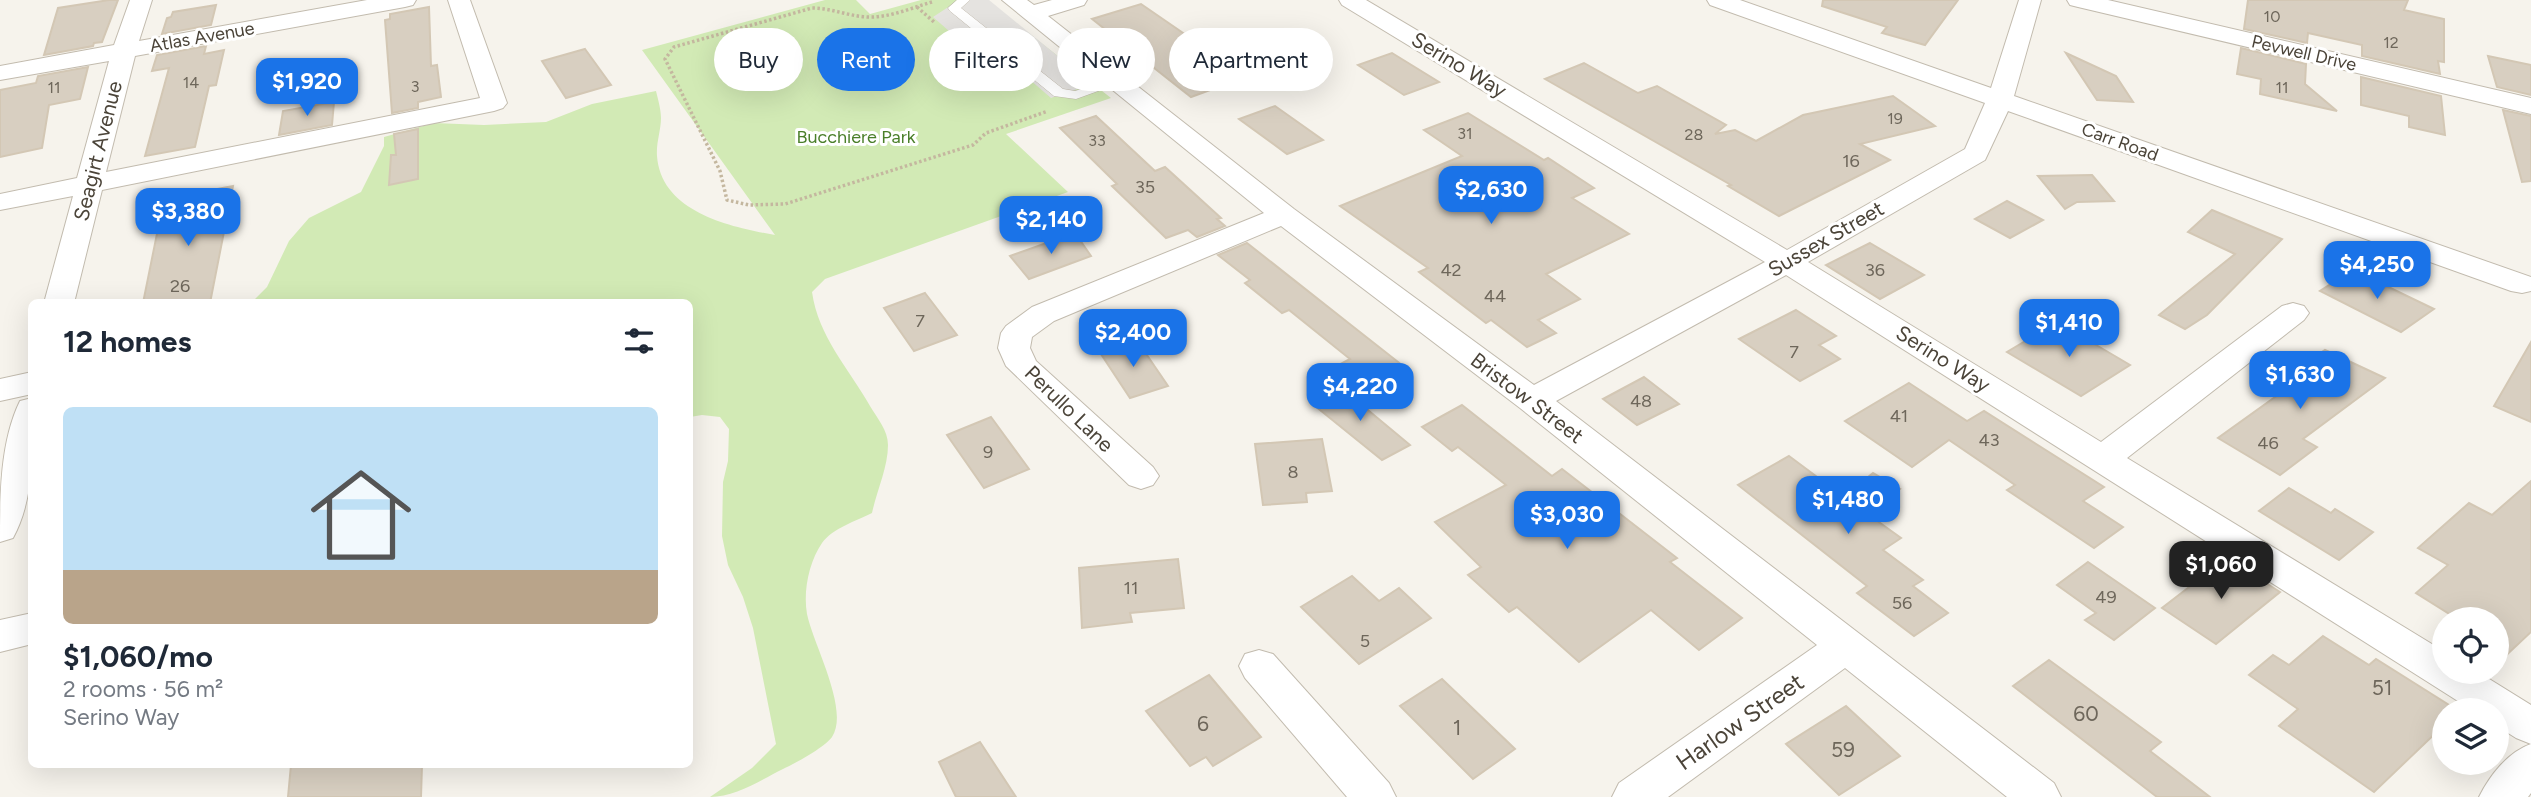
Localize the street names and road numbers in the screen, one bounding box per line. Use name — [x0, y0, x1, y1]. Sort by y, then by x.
street label: Atlas Avenue — [148, 17, 256, 57]
street label: Serino Way — [1407, 26, 1511, 103]
street label: Pevwell Drive — [2249, 30, 2359, 76]
street label: Seagirt Avenue — [68, 78, 127, 224]
street label: Carr Road — [2079, 118, 2161, 166]
street label: Sussex Street — [1763, 195, 1888, 282]
street label: Serino Way — [1892, 320, 1995, 397]
street label: Bristow Street — [1466, 347, 1589, 448]
street label: Perullo Lane — [1020, 360, 1119, 457]
street label: Harlow Street — [1670, 667, 1809, 776]

